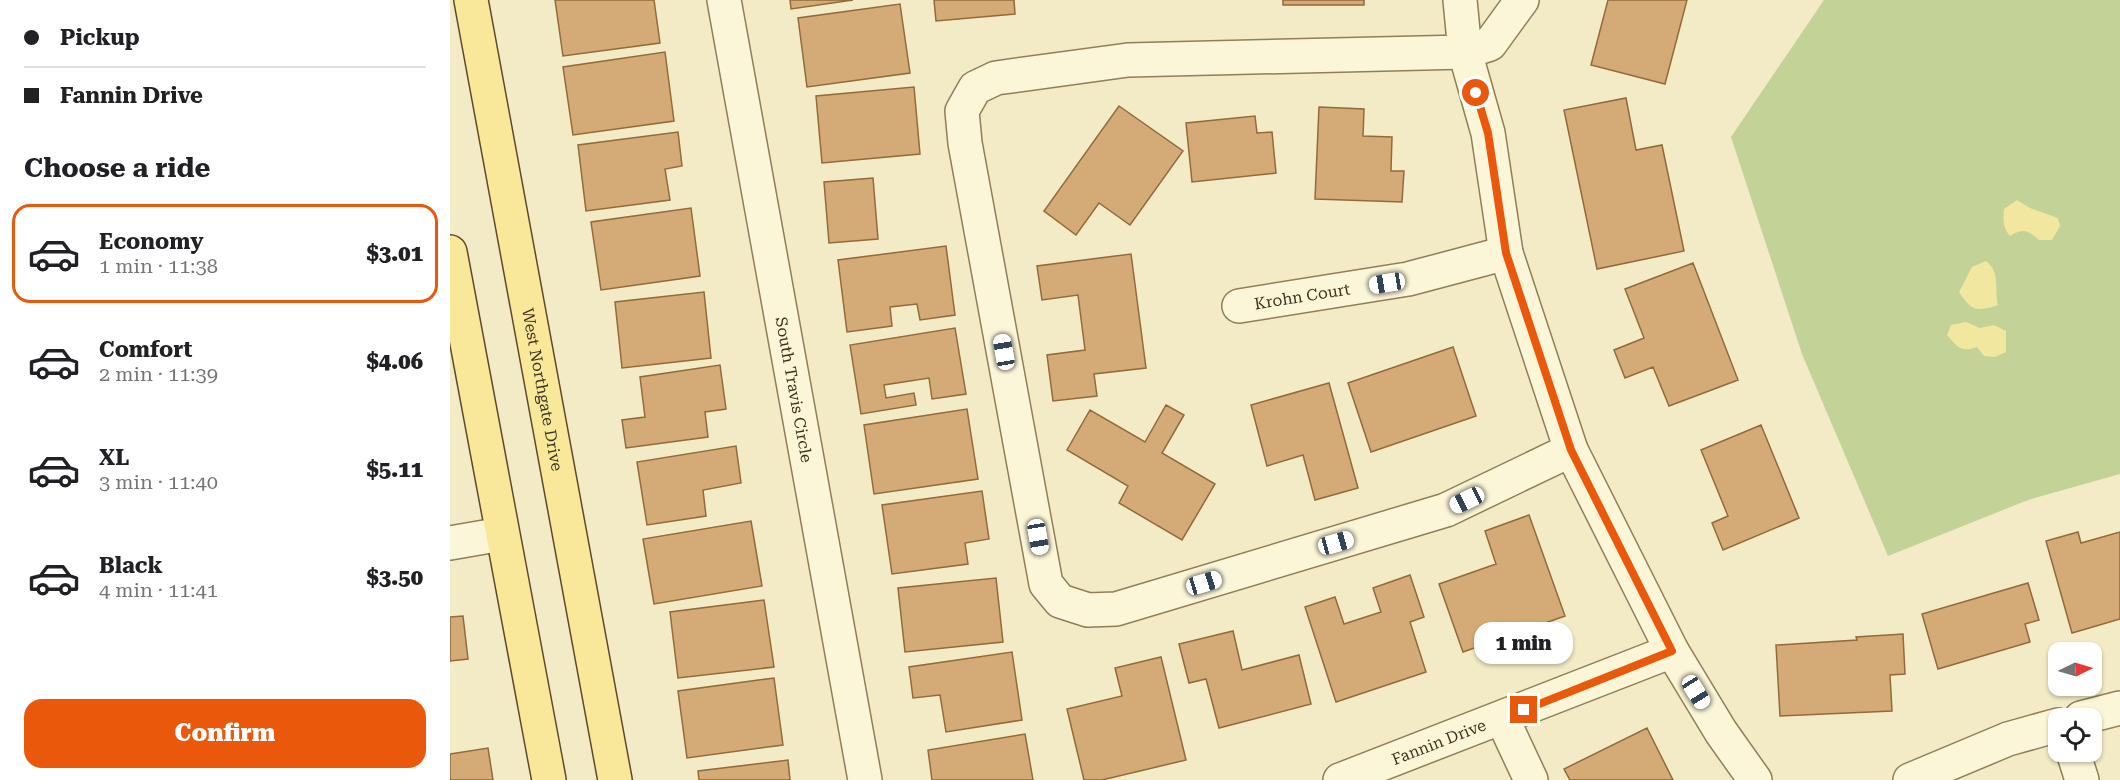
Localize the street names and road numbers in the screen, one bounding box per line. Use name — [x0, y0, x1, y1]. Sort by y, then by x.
street label: Krohn Court — [1253, 279, 1352, 313]
street label: West Northgate Drive — [519, 306, 567, 473]
street label: South Travis Circle — [772, 315, 817, 464]
street label: Fannin Drive — [1389, 715, 1489, 768]

